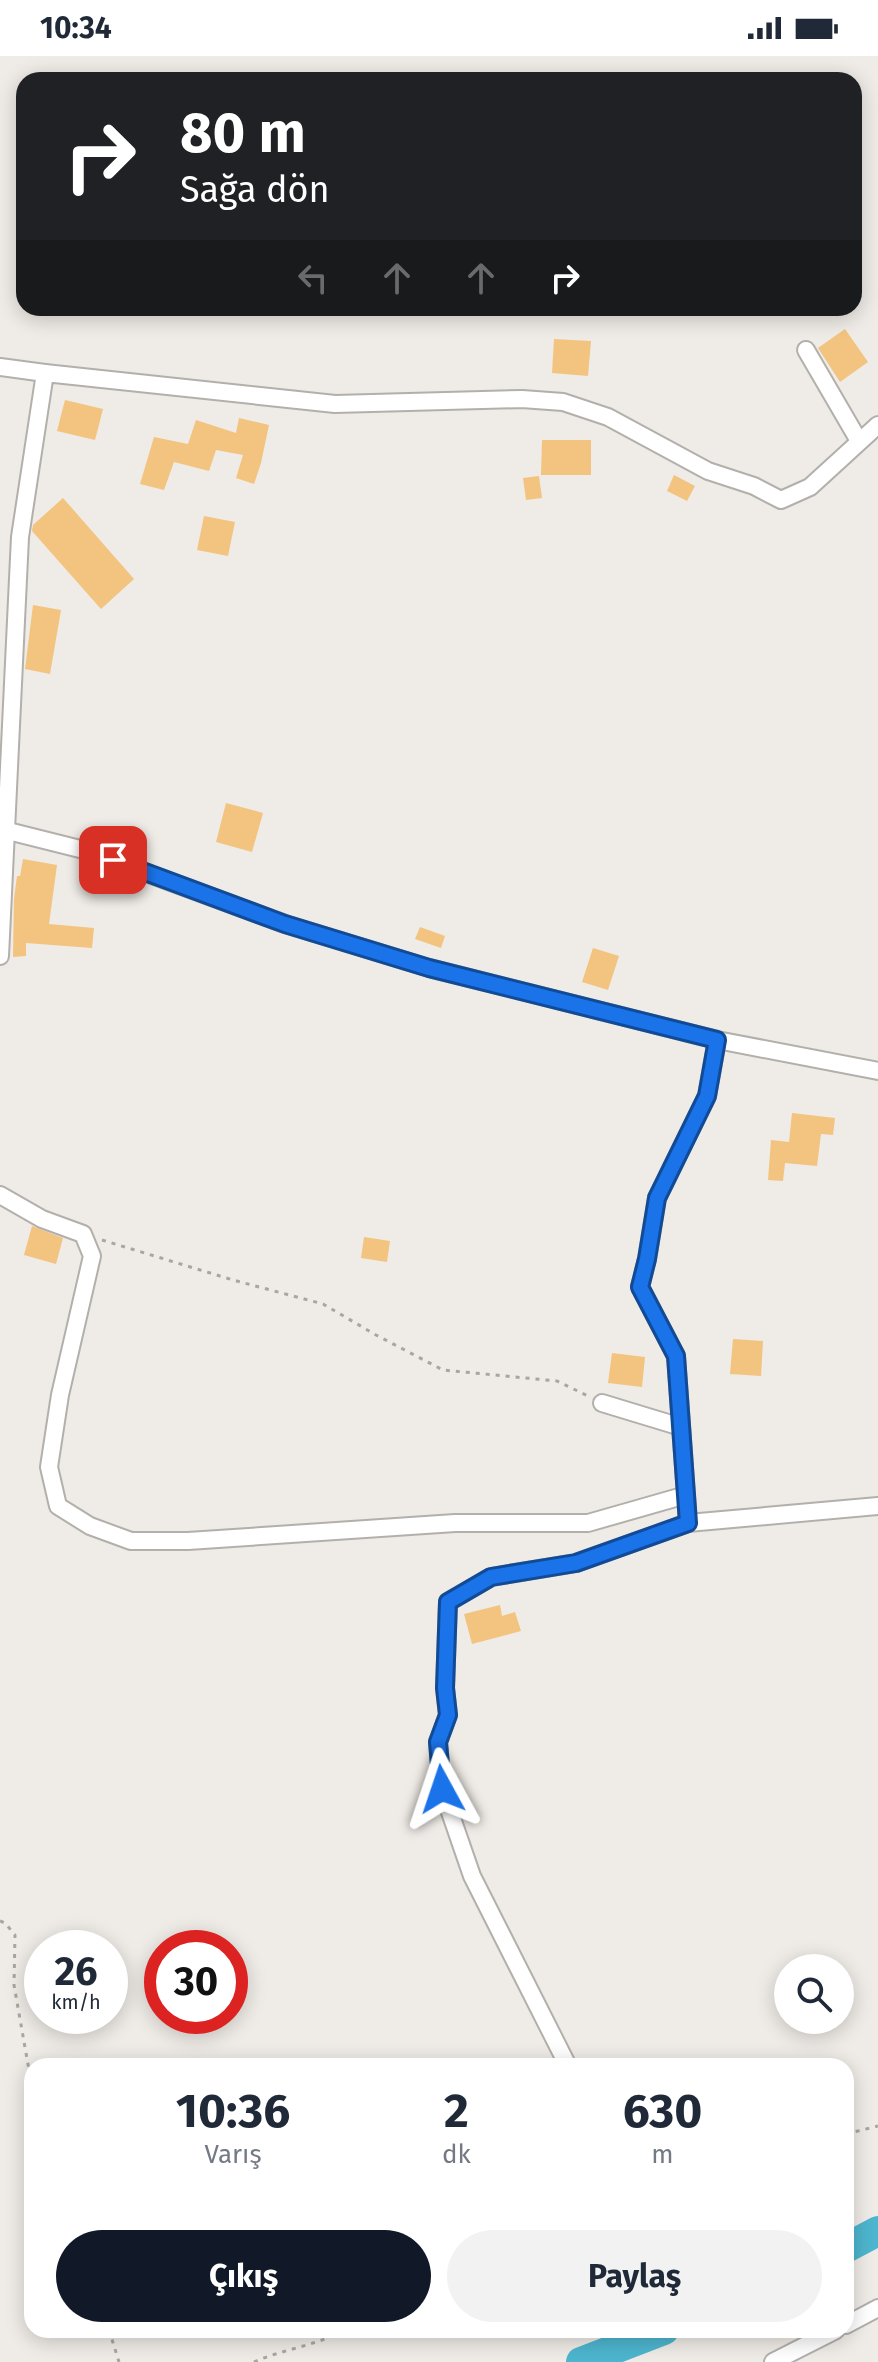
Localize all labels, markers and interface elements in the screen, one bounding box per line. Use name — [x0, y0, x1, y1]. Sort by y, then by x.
text: 10:34 — [40, 10, 112, 46]
text: 80 m — [180, 100, 306, 167]
icon: right — [48, 104, 152, 208]
text: Sağa dön — [180, 168, 330, 212]
icon: left — [291, 256, 335, 300]
icon: ahead — [375, 256, 419, 300]
icon: ahead — [459, 256, 503, 300]
icon: right — [543, 256, 587, 300]
pin — [79, 826, 147, 894]
icon: arrive — [91, 838, 135, 882]
position arrow — [400, 1747, 484, 1831]
speed limit sign: 30 — [144, 1930, 248, 2034]
text: 26 — [54, 1948, 98, 1996]
map controls — [774, 1954, 854, 2034]
button: search — [774, 1954, 854, 2034]
text: km/h — [51, 1990, 101, 2014]
text: 10:36 — [176, 2082, 290, 2140]
text: 2 — [444, 2082, 469, 2140]
text: 630 — [623, 2082, 702, 2140]
text: Varış — [204, 2139, 262, 2170]
text: dk — [442, 2139, 471, 2170]
text: m — [651, 2139, 674, 2170]
button: Çıkış — [56, 2230, 431, 2322]
button: Paylaş — [447, 2230, 822, 2322]

